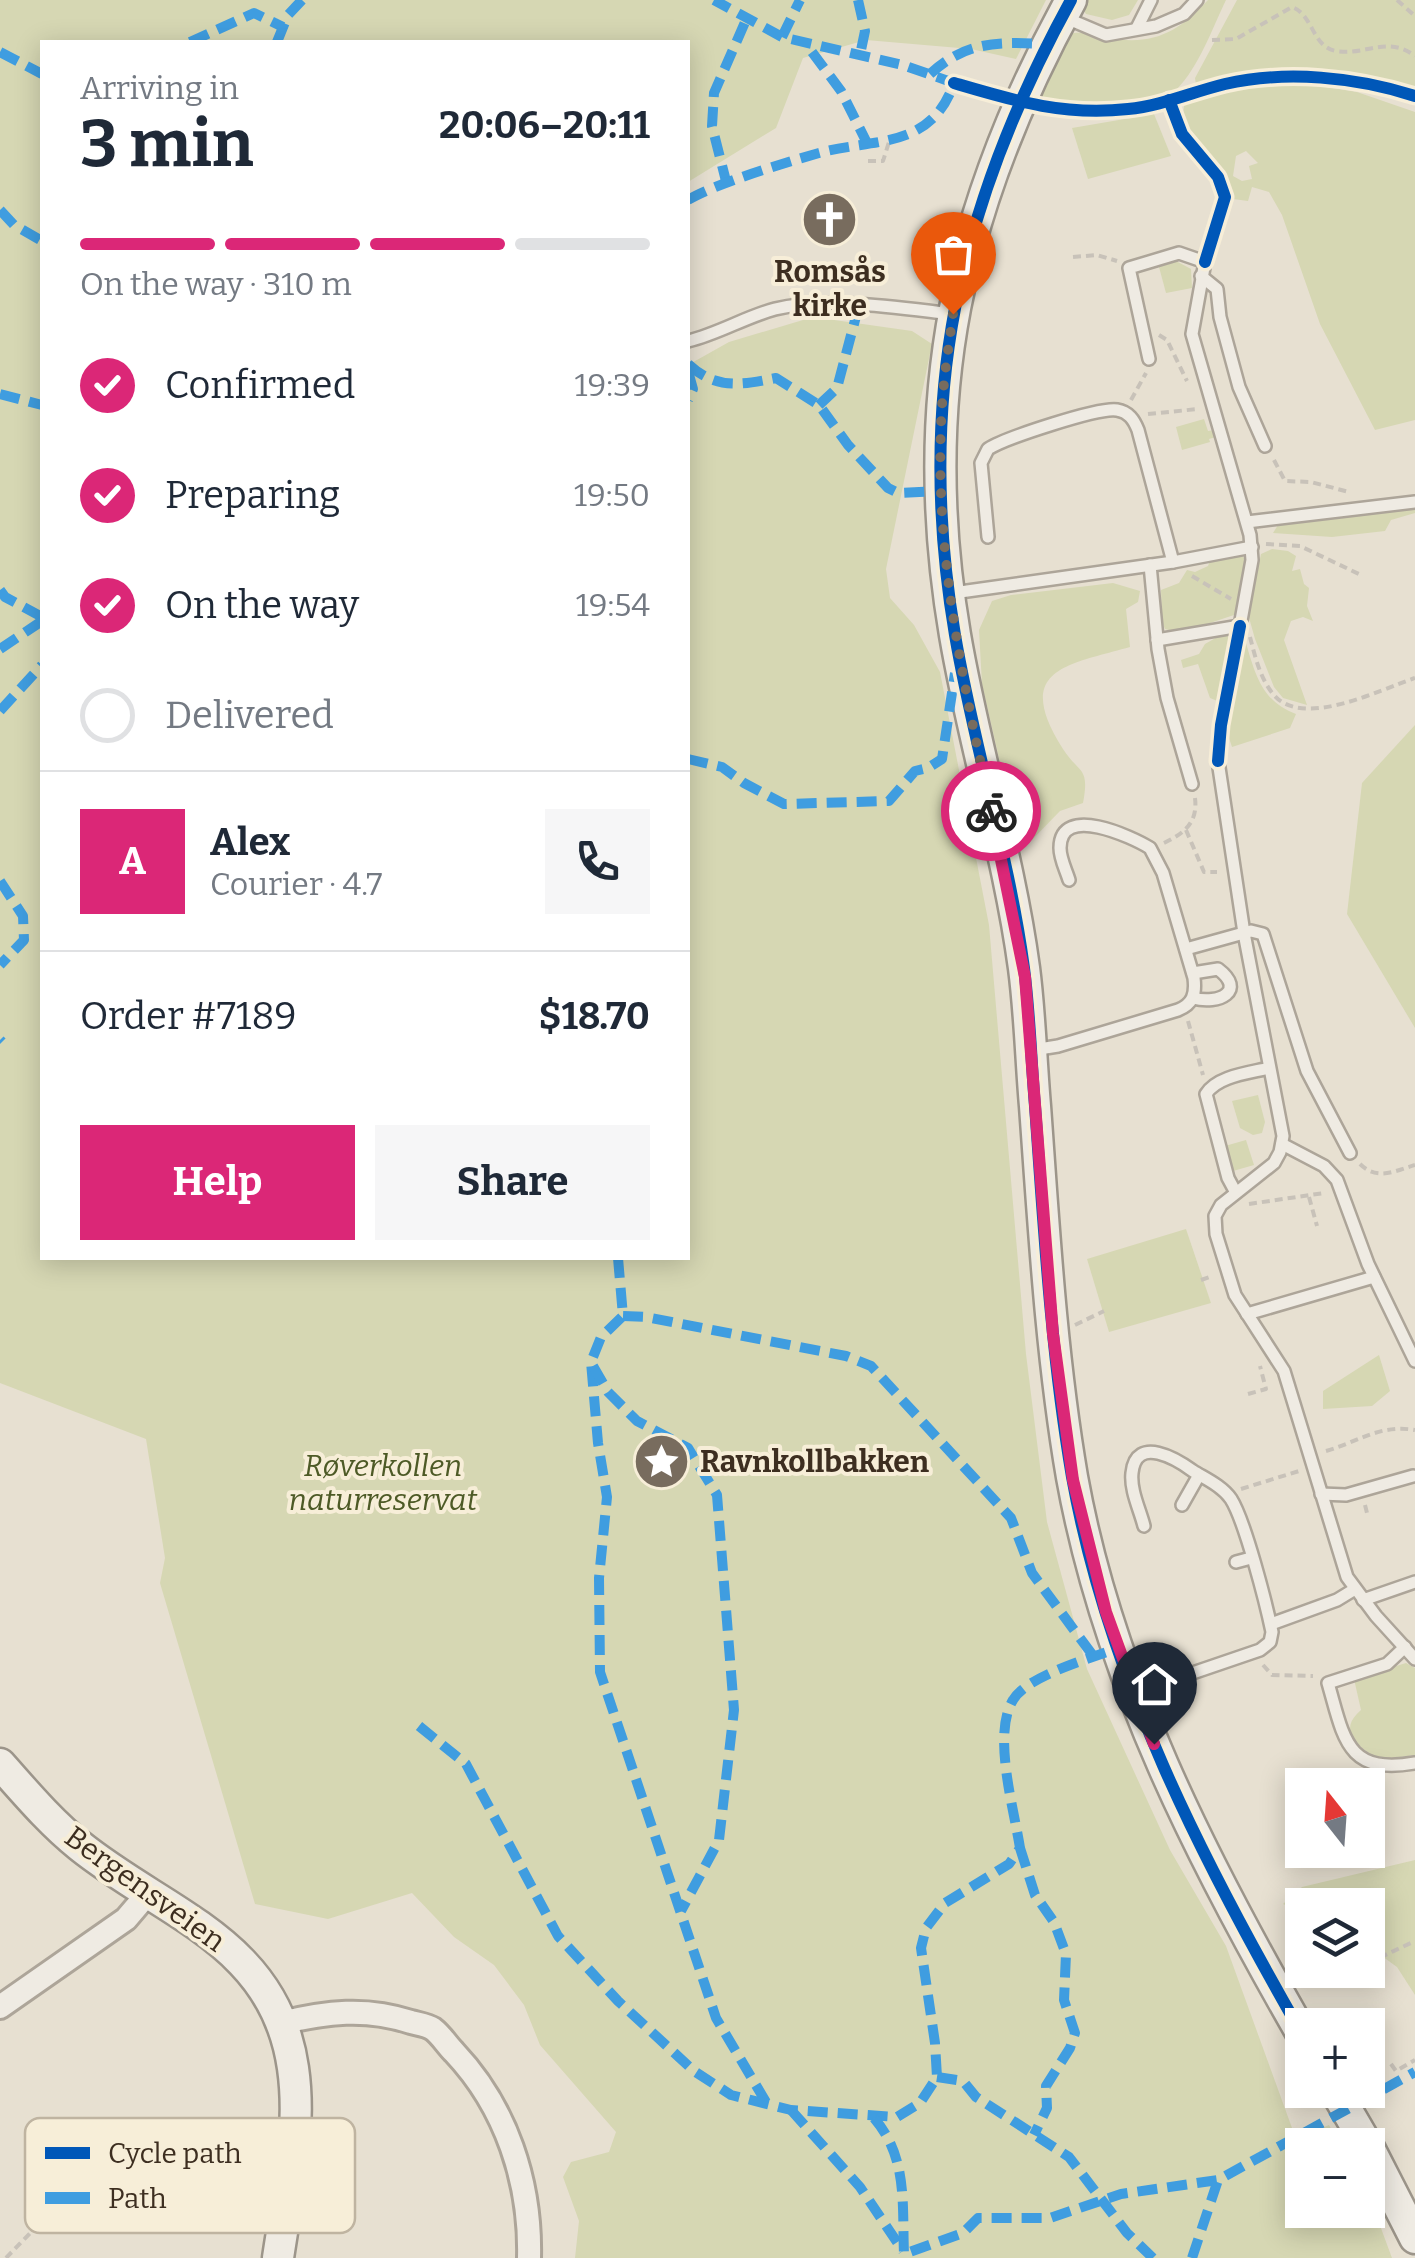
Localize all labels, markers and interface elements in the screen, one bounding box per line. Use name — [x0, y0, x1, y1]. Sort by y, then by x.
text: Arriving in — [80, 69, 239, 107]
text: 20:06–20:11 — [439, 102, 650, 148]
text: 3 min — [80, 105, 254, 183]
church icon: Romsås kirke — [800, 189, 860, 249]
pin — [911, 212, 996, 315]
icon: bag — [926, 227, 981, 282]
place label: Romsås kirke — [774, 254, 886, 324]
text: On the way · 310 m — [80, 265, 352, 303]
icon: check — [80, 358, 135, 413]
text: Confirmed — [165, 362, 355, 408]
text: 19:39 — [575, 366, 650, 404]
icon: check — [80, 468, 135, 523]
text: Preparing — [165, 472, 340, 518]
text: 19:50 — [574, 476, 650, 514]
icon: check — [80, 578, 135, 633]
text: On the way — [165, 582, 359, 628]
text: 19:54 — [576, 586, 650, 624]
text: Delivered — [165, 692, 334, 738]
courier — [941, 761, 1041, 861]
icon: bike — [964, 784, 1019, 839]
button: phone — [545, 809, 650, 914]
text: Alex — [210, 819, 290, 865]
text: A — [119, 838, 146, 884]
text: Courier · 4.7 — [210, 865, 382, 903]
text: Order #7189 — [80, 993, 297, 1039]
text: $18.70 — [539, 993, 650, 1039]
button: Help — [80, 1125, 355, 1240]
button: Share — [375, 1125, 650, 1240]
place icon: Ravnkollbakken — [631, 1432, 691, 1492]
place label: Ravnkollbakken — [700, 1444, 930, 1480]
park label: Røverkollen naturreservat — [289, 1448, 478, 1518]
pin — [1112, 1642, 1197, 1745]
icon: home — [1127, 1657, 1182, 1712]
north arrow — [1285, 1768, 1385, 1868]
map controls — [1285, 1768, 1385, 2228]
street label: Bergensveien — [58, 1819, 232, 1959]
button: layers — [1285, 1888, 1385, 1988]
button: + — [1285, 2008, 1385, 2108]
legend — [25, 2118, 355, 2233]
button: − — [1285, 2128, 1385, 2228]
text: Cycle path — [108, 2137, 242, 2170]
text: Path — [108, 2182, 167, 2215]

